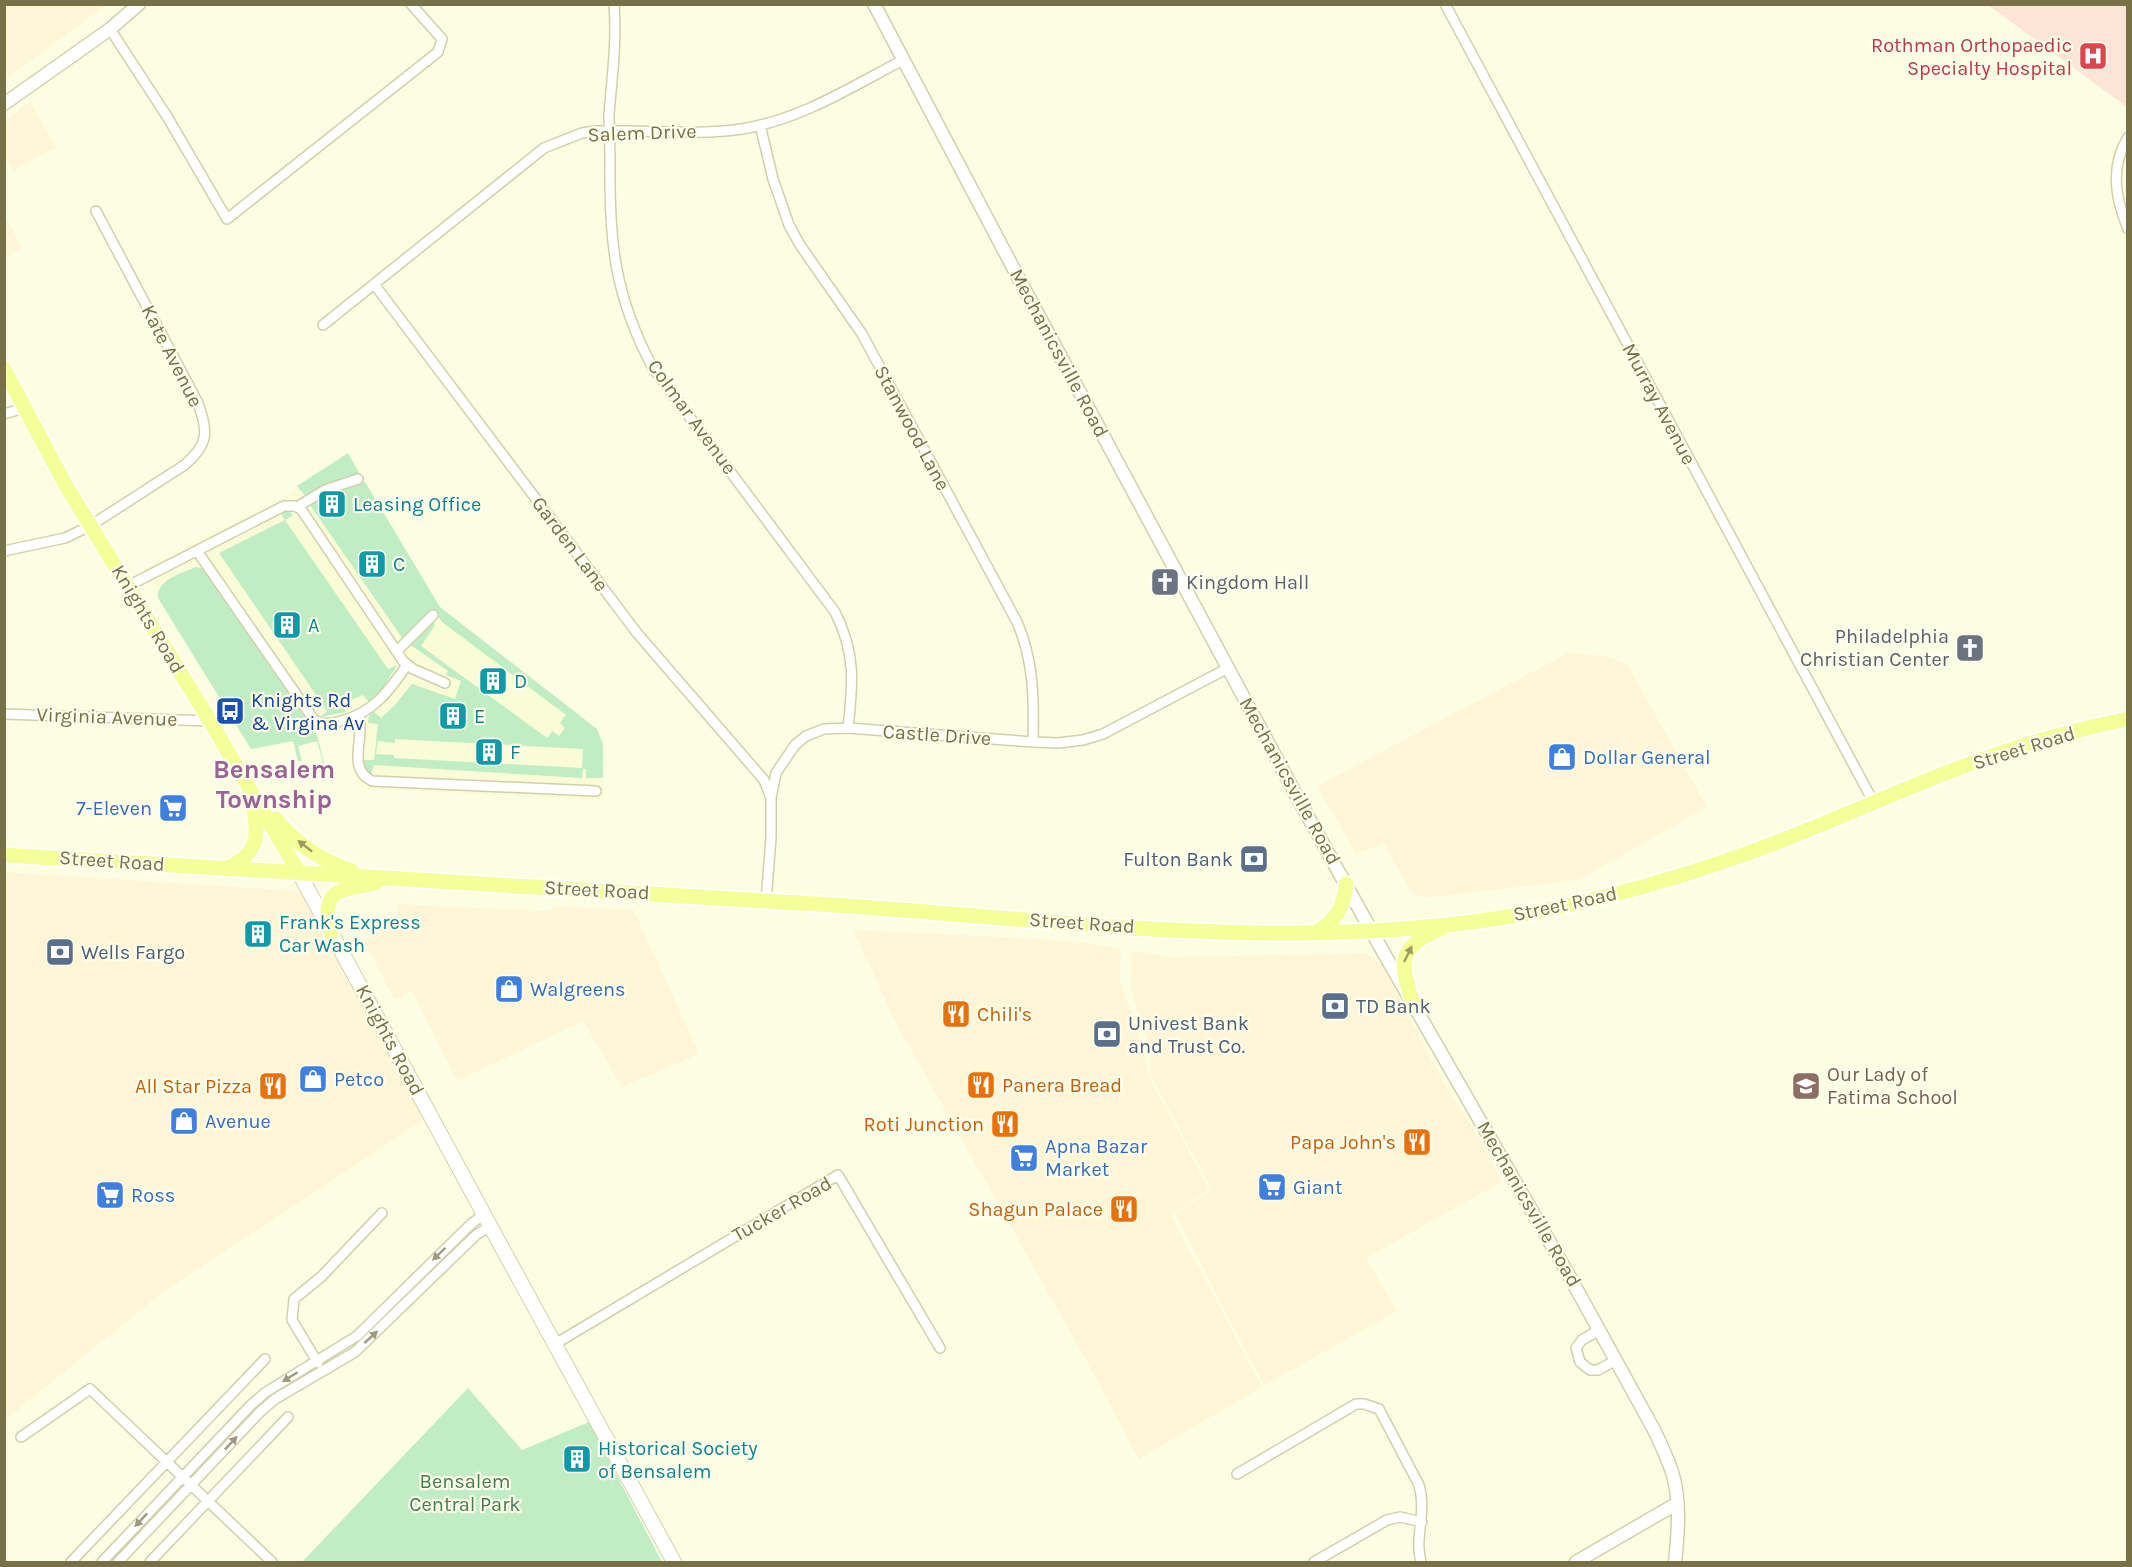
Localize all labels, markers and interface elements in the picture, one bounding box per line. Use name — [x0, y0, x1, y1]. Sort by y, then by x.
place label: Rothman Orthopaedic Specialty Hospital — [1871, 34, 2072, 80]
hospital icon: Rothman Orthopaedic Specialty Hospital — [2077, 40, 2109, 72]
street label: Salem Drive — [587, 120, 697, 146]
street label: Mechanicsville Road — [1005, 265, 1113, 441]
street label: Kate Avenue — [136, 301, 208, 411]
street label: Murray Avenue — [1617, 339, 1701, 469]
street label: Colmar Avenue — [643, 355, 741, 479]
street label: Stanwood Lane — [869, 362, 955, 494]
building icon: Leasing Office — [316, 488, 348, 520]
street label: Garden Lane — [527, 492, 613, 596]
place label: Leasing Office — [353, 493, 481, 516]
building icon: C — [356, 548, 388, 580]
place label: C — [393, 553, 405, 576]
street label: Knights Road — [107, 561, 189, 677]
church icon: Kingdom Hall — [1149, 566, 1181, 598]
place label: Kingdom Hall — [1186, 571, 1309, 594]
building icon: A — [271, 609, 303, 641]
place label: A — [308, 614, 320, 637]
place label: Philadelphia Christian Center — [1800, 625, 1950, 671]
church icon: Philadelphia Christian Center — [1954, 632, 1986, 664]
building icon: D — [477, 665, 509, 697]
place label: D — [514, 670, 527, 693]
place label: Knights Rd & Virgina Av — [251, 689, 364, 735]
street label: Mechanicsville Road — [1234, 693, 1346, 869]
bus stop icon: Knights Rd & Virgina Av — [214, 695, 246, 727]
building icon: E — [437, 700, 469, 732]
street label: Virginia Avenue — [36, 703, 178, 731]
place label: E — [474, 705, 485, 728]
street label: Castle Drive — [882, 720, 992, 750]
street label: Street Road — [1970, 722, 2078, 774]
building icon: F — [473, 736, 505, 768]
place label: F — [510, 741, 520, 764]
shop icon: Dollar General — [1546, 741, 1578, 773]
place label: Dollar General — [1583, 746, 1711, 769]
district label: Bensalem Township — [213, 754, 335, 815]
supermarket icon: 7-Eleven — [157, 792, 189, 824]
place label: 7-Eleven — [76, 797, 152, 820]
one-way arrow — [298, 841, 313, 853]
bank icon: Fulton Bank — [1238, 843, 1270, 875]
street label: Street Road — [58, 846, 166, 876]
place label: Fulton Bank — [1123, 848, 1233, 871]
street label: Street Road — [544, 876, 650, 904]
street label: Street Road — [1511, 882, 1619, 926]
street label: Street Road — [1028, 908, 1136, 938]
place label: Frank's Express Car Wash — [279, 911, 421, 957]
building icon: Frank's Express Car Wash — [242, 918, 274, 950]
bank icon: Wells Fargo — [44, 936, 76, 968]
place label: Wells Fargo — [81, 941, 185, 964]
one-way arrow — [1404, 946, 1413, 963]
shop icon: Walgreens — [493, 973, 525, 1005]
place label: Walgreens — [530, 978, 626, 1001]
street label: Knights Road — [351, 981, 429, 1099]
bank icon: TD Bank — [1319, 990, 1351, 1022]
place label: TD Bank — [1356, 995, 1431, 1018]
restaurant icon: Chili's — [940, 998, 972, 1030]
place label: Chili's — [977, 1003, 1032, 1026]
place label: Univest Bank and Trust Co. — [1128, 1012, 1249, 1058]
bank icon: Univest Bank and Trust Co. — [1091, 1018, 1123, 1050]
shop icon: Petco — [297, 1063, 329, 1095]
place label: Our Lady of Fatima School — [1827, 1063, 1958, 1109]
place label: Petco — [334, 1068, 384, 1091]
restaurant icon: Panera Bread — [965, 1069, 997, 1101]
restaurant icon: All Star Pizza — [257, 1070, 289, 1102]
school or university icon: Our Lady of Fatima School — [1790, 1070, 1822, 1102]
place label: Panera Bread — [1002, 1074, 1122, 1097]
place label: All Star Pizza — [135, 1075, 252, 1098]
shop icon: Avenue — [168, 1105, 200, 1137]
restaurant icon: Roti Junction — [989, 1108, 1021, 1140]
place label: Avenue — [205, 1110, 271, 1133]
place label: Roti Junction — [864, 1113, 984, 1136]
street label: Mechanicsville Road — [1472, 1117, 1586, 1291]
restaurant icon: Papa John's — [1401, 1126, 1433, 1158]
place label: Papa John's — [1290, 1131, 1396, 1154]
place label: Apna Bazar Market — [1045, 1135, 1148, 1181]
supermarket icon: Apna Bazar Market — [1008, 1142, 1040, 1174]
street label: Tucker Road — [728, 1171, 836, 1247]
supermarket icon: Giant — [1256, 1171, 1288, 1203]
place label: Giant — [1293, 1176, 1343, 1199]
supermarket icon: Ross — [94, 1179, 126, 1211]
place label: Ross — [131, 1184, 175, 1207]
restaurant icon: Shagun Palace — [1108, 1193, 1140, 1225]
place label: Shagun Palace — [968, 1198, 1103, 1221]
one-way arrow — [432, 1247, 447, 1261]
one-way arrow — [363, 1331, 378, 1344]
one-way arrow — [282, 1371, 298, 1382]
one-way arrow — [224, 1436, 238, 1451]
place label: Historical Society of Bensalem — [598, 1437, 758, 1483]
building icon: Historical Society of Bensalem — [561, 1443, 593, 1475]
park label: Bensalem Central Park — [409, 1470, 521, 1516]
one-way arrow — [135, 1513, 149, 1527]

